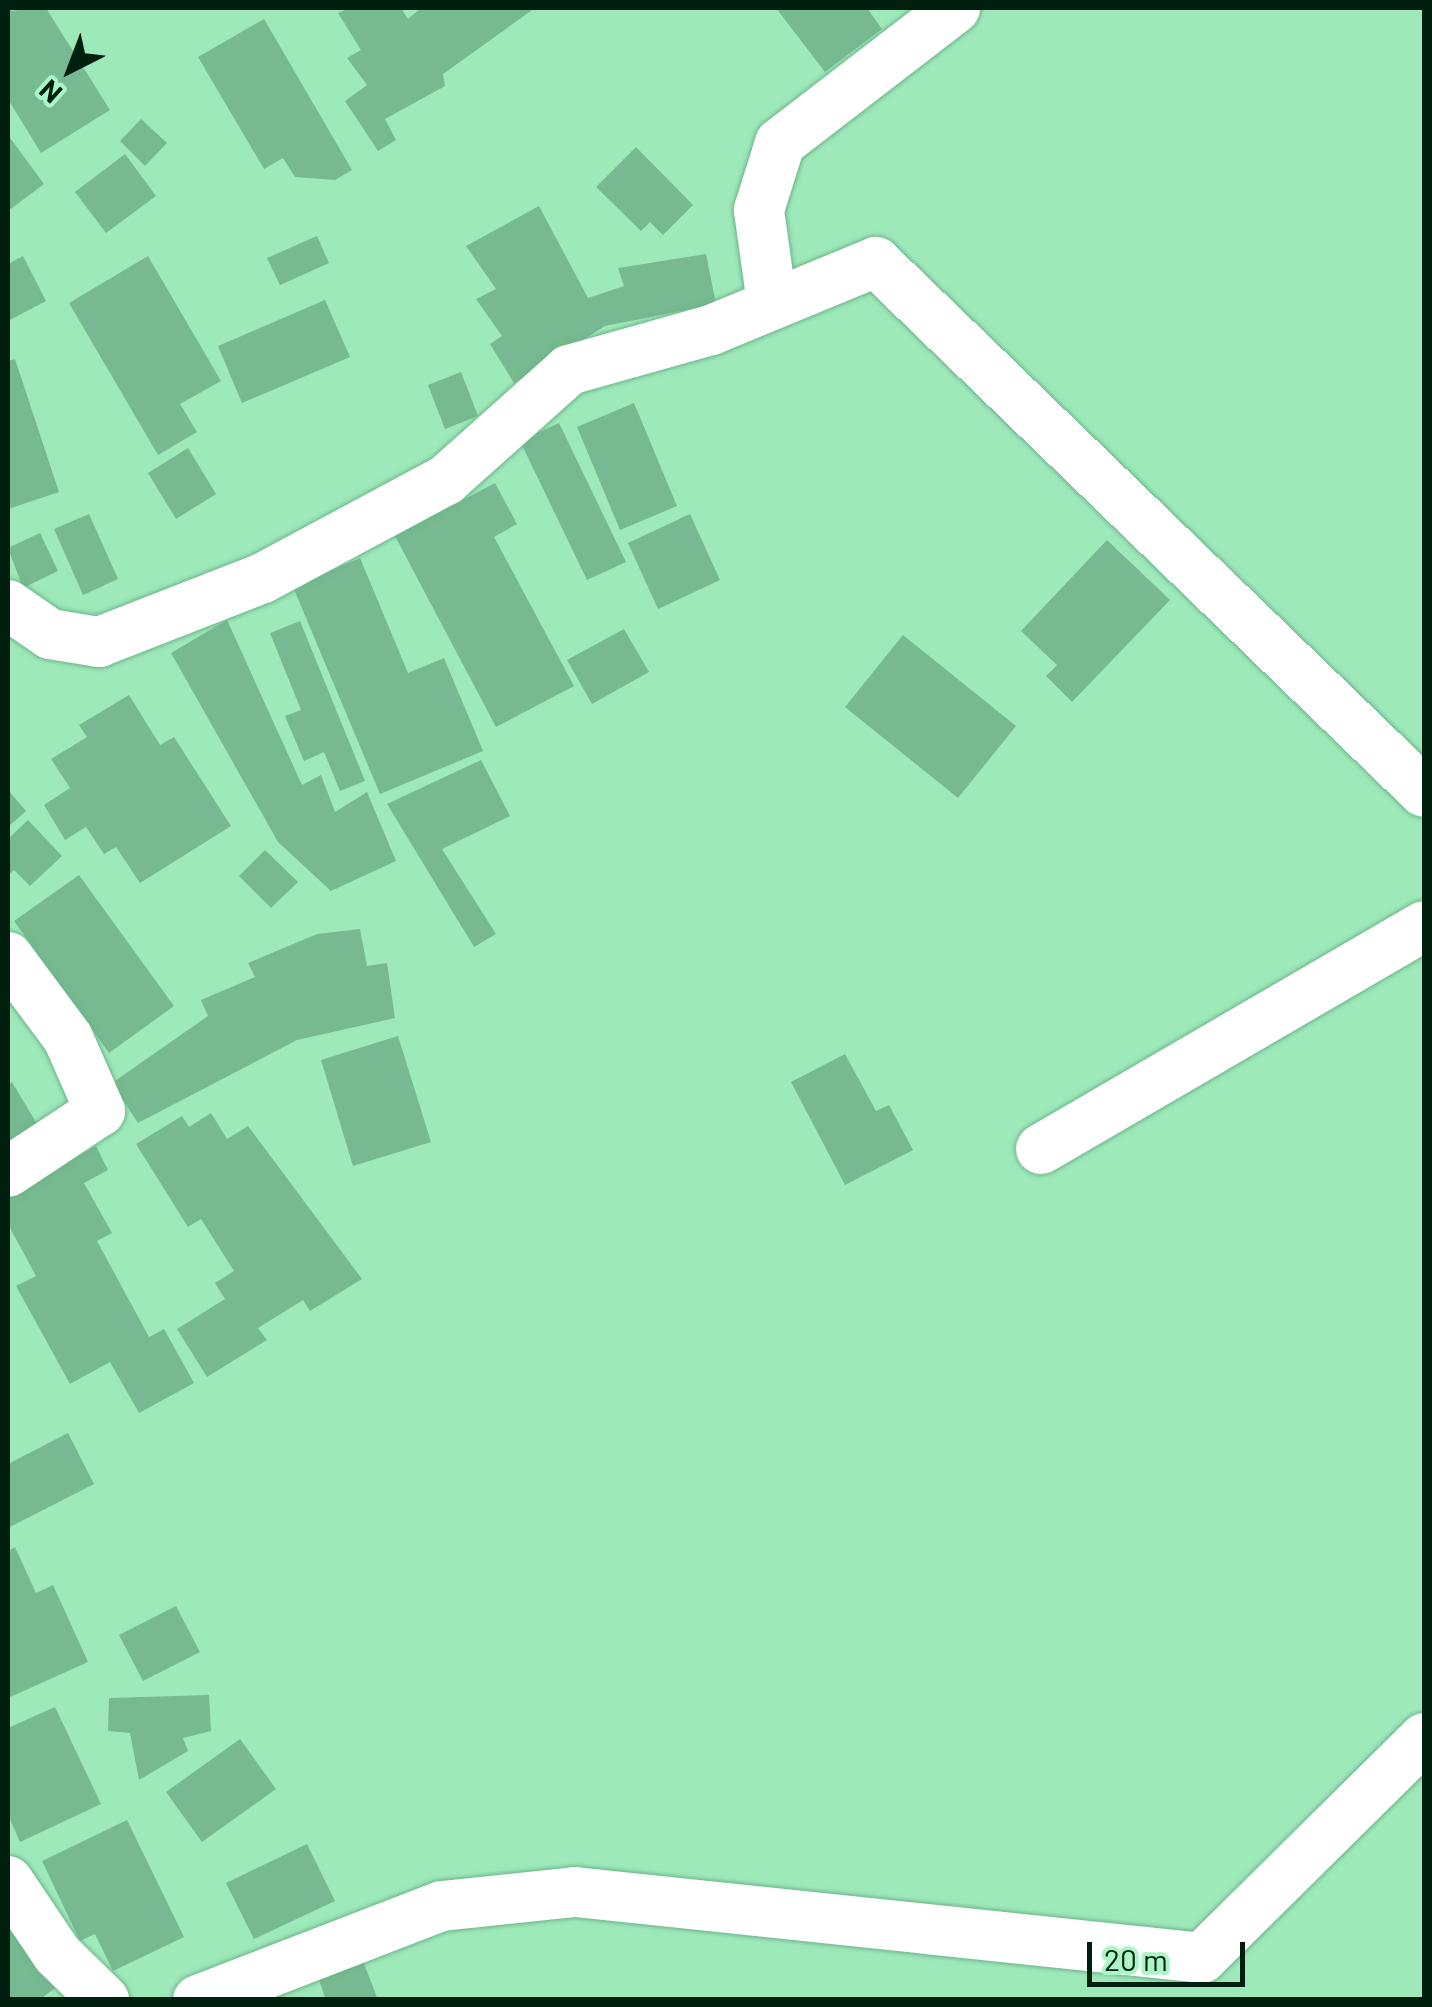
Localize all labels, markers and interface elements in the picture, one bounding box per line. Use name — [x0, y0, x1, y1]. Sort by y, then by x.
north arrow — [20, 20, 120, 120]
text: N — [32, 73, 68, 111]
scale bar — [1092, 1922, 1250, 1984]
text: 20 m — [1104, 1941, 1168, 1977]

